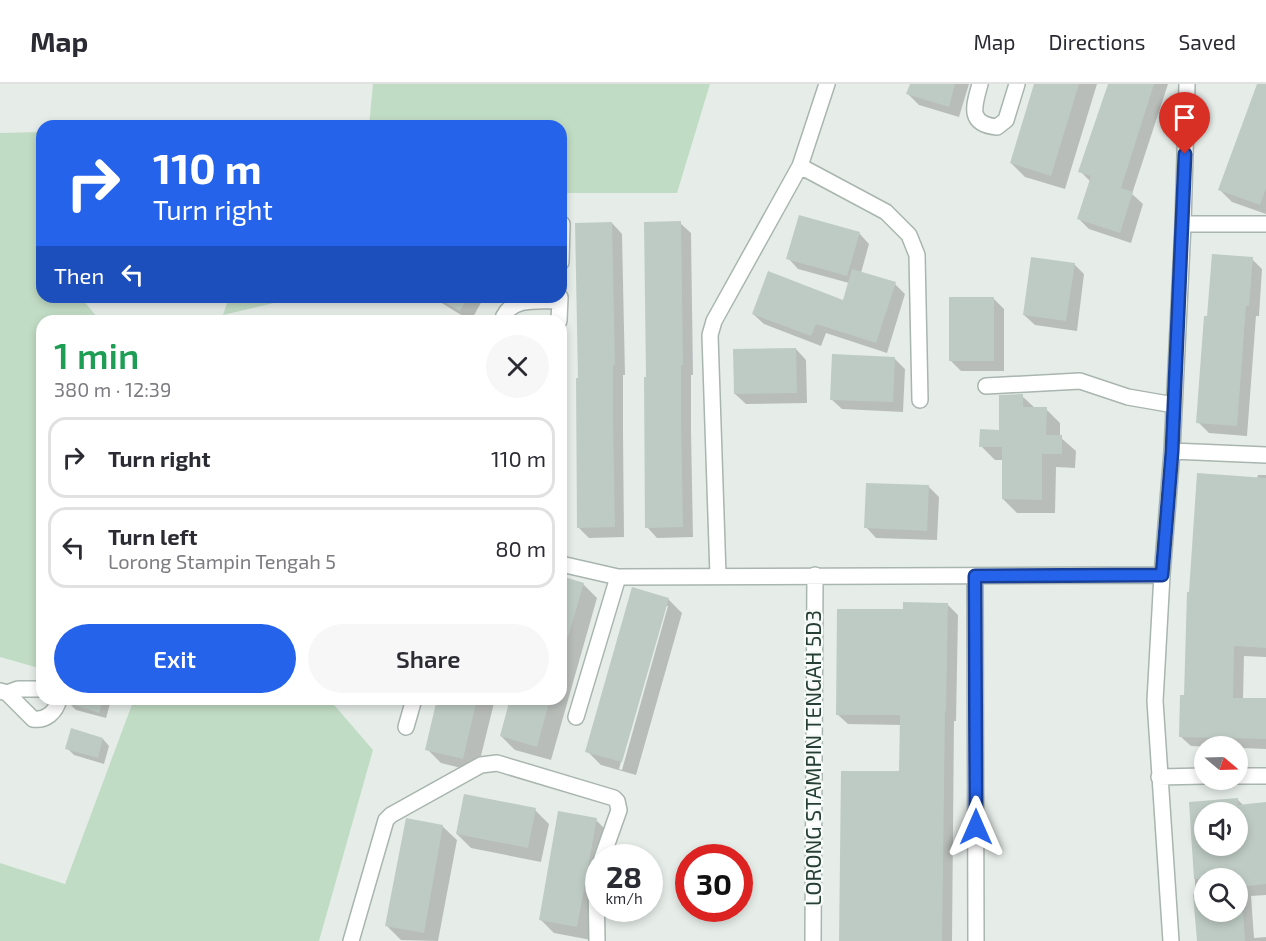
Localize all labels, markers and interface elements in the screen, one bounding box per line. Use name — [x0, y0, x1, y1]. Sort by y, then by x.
text: Map — [30, 24, 88, 58]
text: Map — [973, 29, 1016, 54]
text: Directions — [1049, 29, 1145, 54]
text: Saved — [1178, 29, 1236, 54]
pin — [1159, 92, 1210, 154]
icon: arrive — [1168, 101, 1201, 134]
text: 110 m — [153, 142, 262, 192]
icon: right — [54, 144, 132, 222]
text: Turn right — [153, 193, 273, 225]
icon: left — [116, 258, 149, 291]
text: Then — [54, 262, 104, 288]
text: 1 min — [54, 333, 139, 376]
button: close — [486, 335, 549, 398]
text: 380 m · 12:39 — [54, 377, 171, 401]
icon: right — [57, 441, 90, 474]
text: Turn right — [108, 445, 210, 471]
text: 110 m — [491, 445, 546, 471]
text: Turn left — [108, 523, 197, 549]
icon: left — [57, 531, 90, 564]
text: 80 m — [495, 535, 546, 561]
text: Lorong Stampin Tengah 5 — [108, 549, 336, 573]
street label: LORONG STAMPIN TENGAH 5D3 — [800, 610, 825, 906]
button: Exit — [54, 624, 296, 693]
button: Share — [308, 624, 549, 693]
north arrow — [1194, 736, 1248, 790]
map controls — [1194, 736, 1248, 922]
position arrow — [944, 795, 1008, 859]
button: sound — [1194, 802, 1248, 856]
speed limit sign: 30 — [675, 844, 753, 922]
text: 28 — [606, 858, 642, 894]
button: search — [1194, 868, 1248, 922]
text: km/h — [605, 889, 643, 907]

